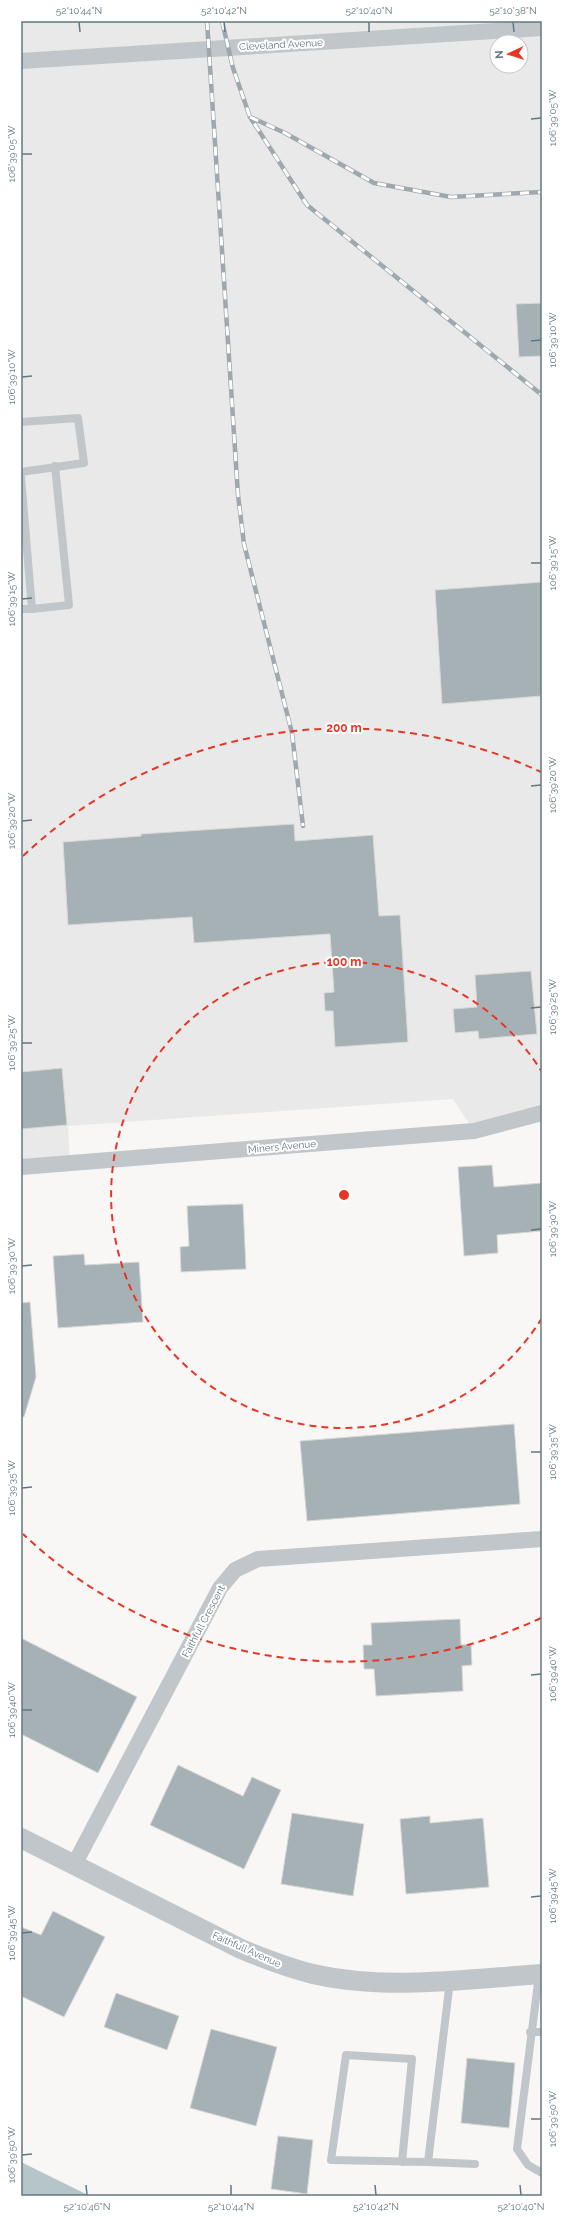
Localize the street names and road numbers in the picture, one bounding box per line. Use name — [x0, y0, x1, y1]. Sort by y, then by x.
street label: Cleveland Avenue — [239, 37, 323, 52]
street label: Miners Avenue — [248, 1138, 317, 1155]
street label: Faithfull Crescent — [180, 1583, 227, 1659]
street label: Faithfull Avenue — [211, 1929, 283, 1970]

